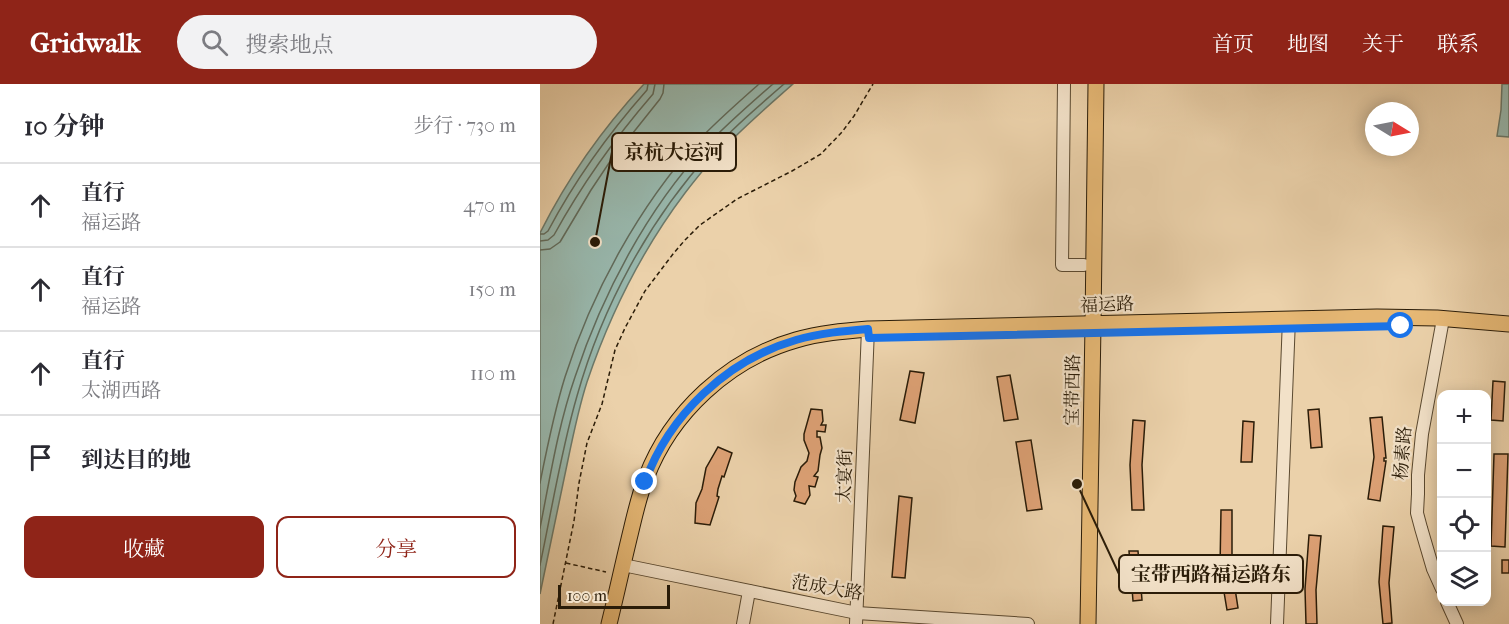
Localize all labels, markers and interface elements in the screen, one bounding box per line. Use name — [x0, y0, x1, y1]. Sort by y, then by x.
search box — [177, 15, 597, 69]
text: Gridwalk — [30, 26, 141, 59]
icon: search — [198, 26, 231, 59]
text: 搜索地点 — [246, 32, 334, 58]
text: 首页 — [1212, 32, 1254, 56]
text: 地图 — [1287, 32, 1329, 56]
text: 关于 — [1362, 32, 1404, 56]
text: 联系 — [1437, 32, 1479, 56]
north arrow — [1365, 102, 1419, 156]
text: 10 分钟 — [24, 111, 105, 142]
text: 步行 · 730 m — [414, 114, 516, 137]
callout: 京杭大运河 — [612, 133, 736, 171]
text: 京杭大运河 — [624, 141, 724, 164]
text: 直行 — [81, 180, 125, 206]
icon: ahead — [24, 189, 57, 222]
text: 470 m — [463, 194, 516, 217]
text: 福运路 — [81, 211, 141, 234]
text: 直行 — [81, 264, 125, 290]
icon: ahead — [24, 273, 57, 306]
text: 150 m — [468, 278, 516, 301]
street label: 福运路 — [1080, 294, 1134, 316]
text: 福运路 — [81, 295, 141, 318]
route start — [1387, 312, 1413, 338]
text: 直行 — [81, 348, 125, 374]
street label: 宝带西路 — [1062, 354, 1084, 426]
icon: ahead — [24, 357, 57, 390]
text: 110 m — [470, 362, 516, 385]
text: 太湖西路 — [81, 379, 161, 402]
map controls — [1437, 390, 1491, 606]
button: + — [1437, 390, 1491, 444]
street label: 杨素路 — [1390, 425, 1416, 481]
icon: arrive — [24, 441, 57, 474]
button: − — [1437, 444, 1491, 498]
text: 到达目的地 — [81, 447, 191, 473]
street label: 太宴街 — [834, 449, 856, 503]
route end — [631, 468, 657, 494]
button: locate — [1437, 498, 1491, 552]
button: 收藏 — [24, 516, 264, 578]
button: 分享 — [276, 516, 516, 578]
button: layers — [1437, 552, 1491, 606]
callout: 宝带西路福运路东 — [1119, 555, 1303, 593]
text: 宝带西路福运路东 — [1131, 563, 1291, 586]
street label: 范成大路 — [790, 571, 864, 605]
scale bar — [558, 582, 670, 610]
text: 100 m — [567, 586, 607, 605]

